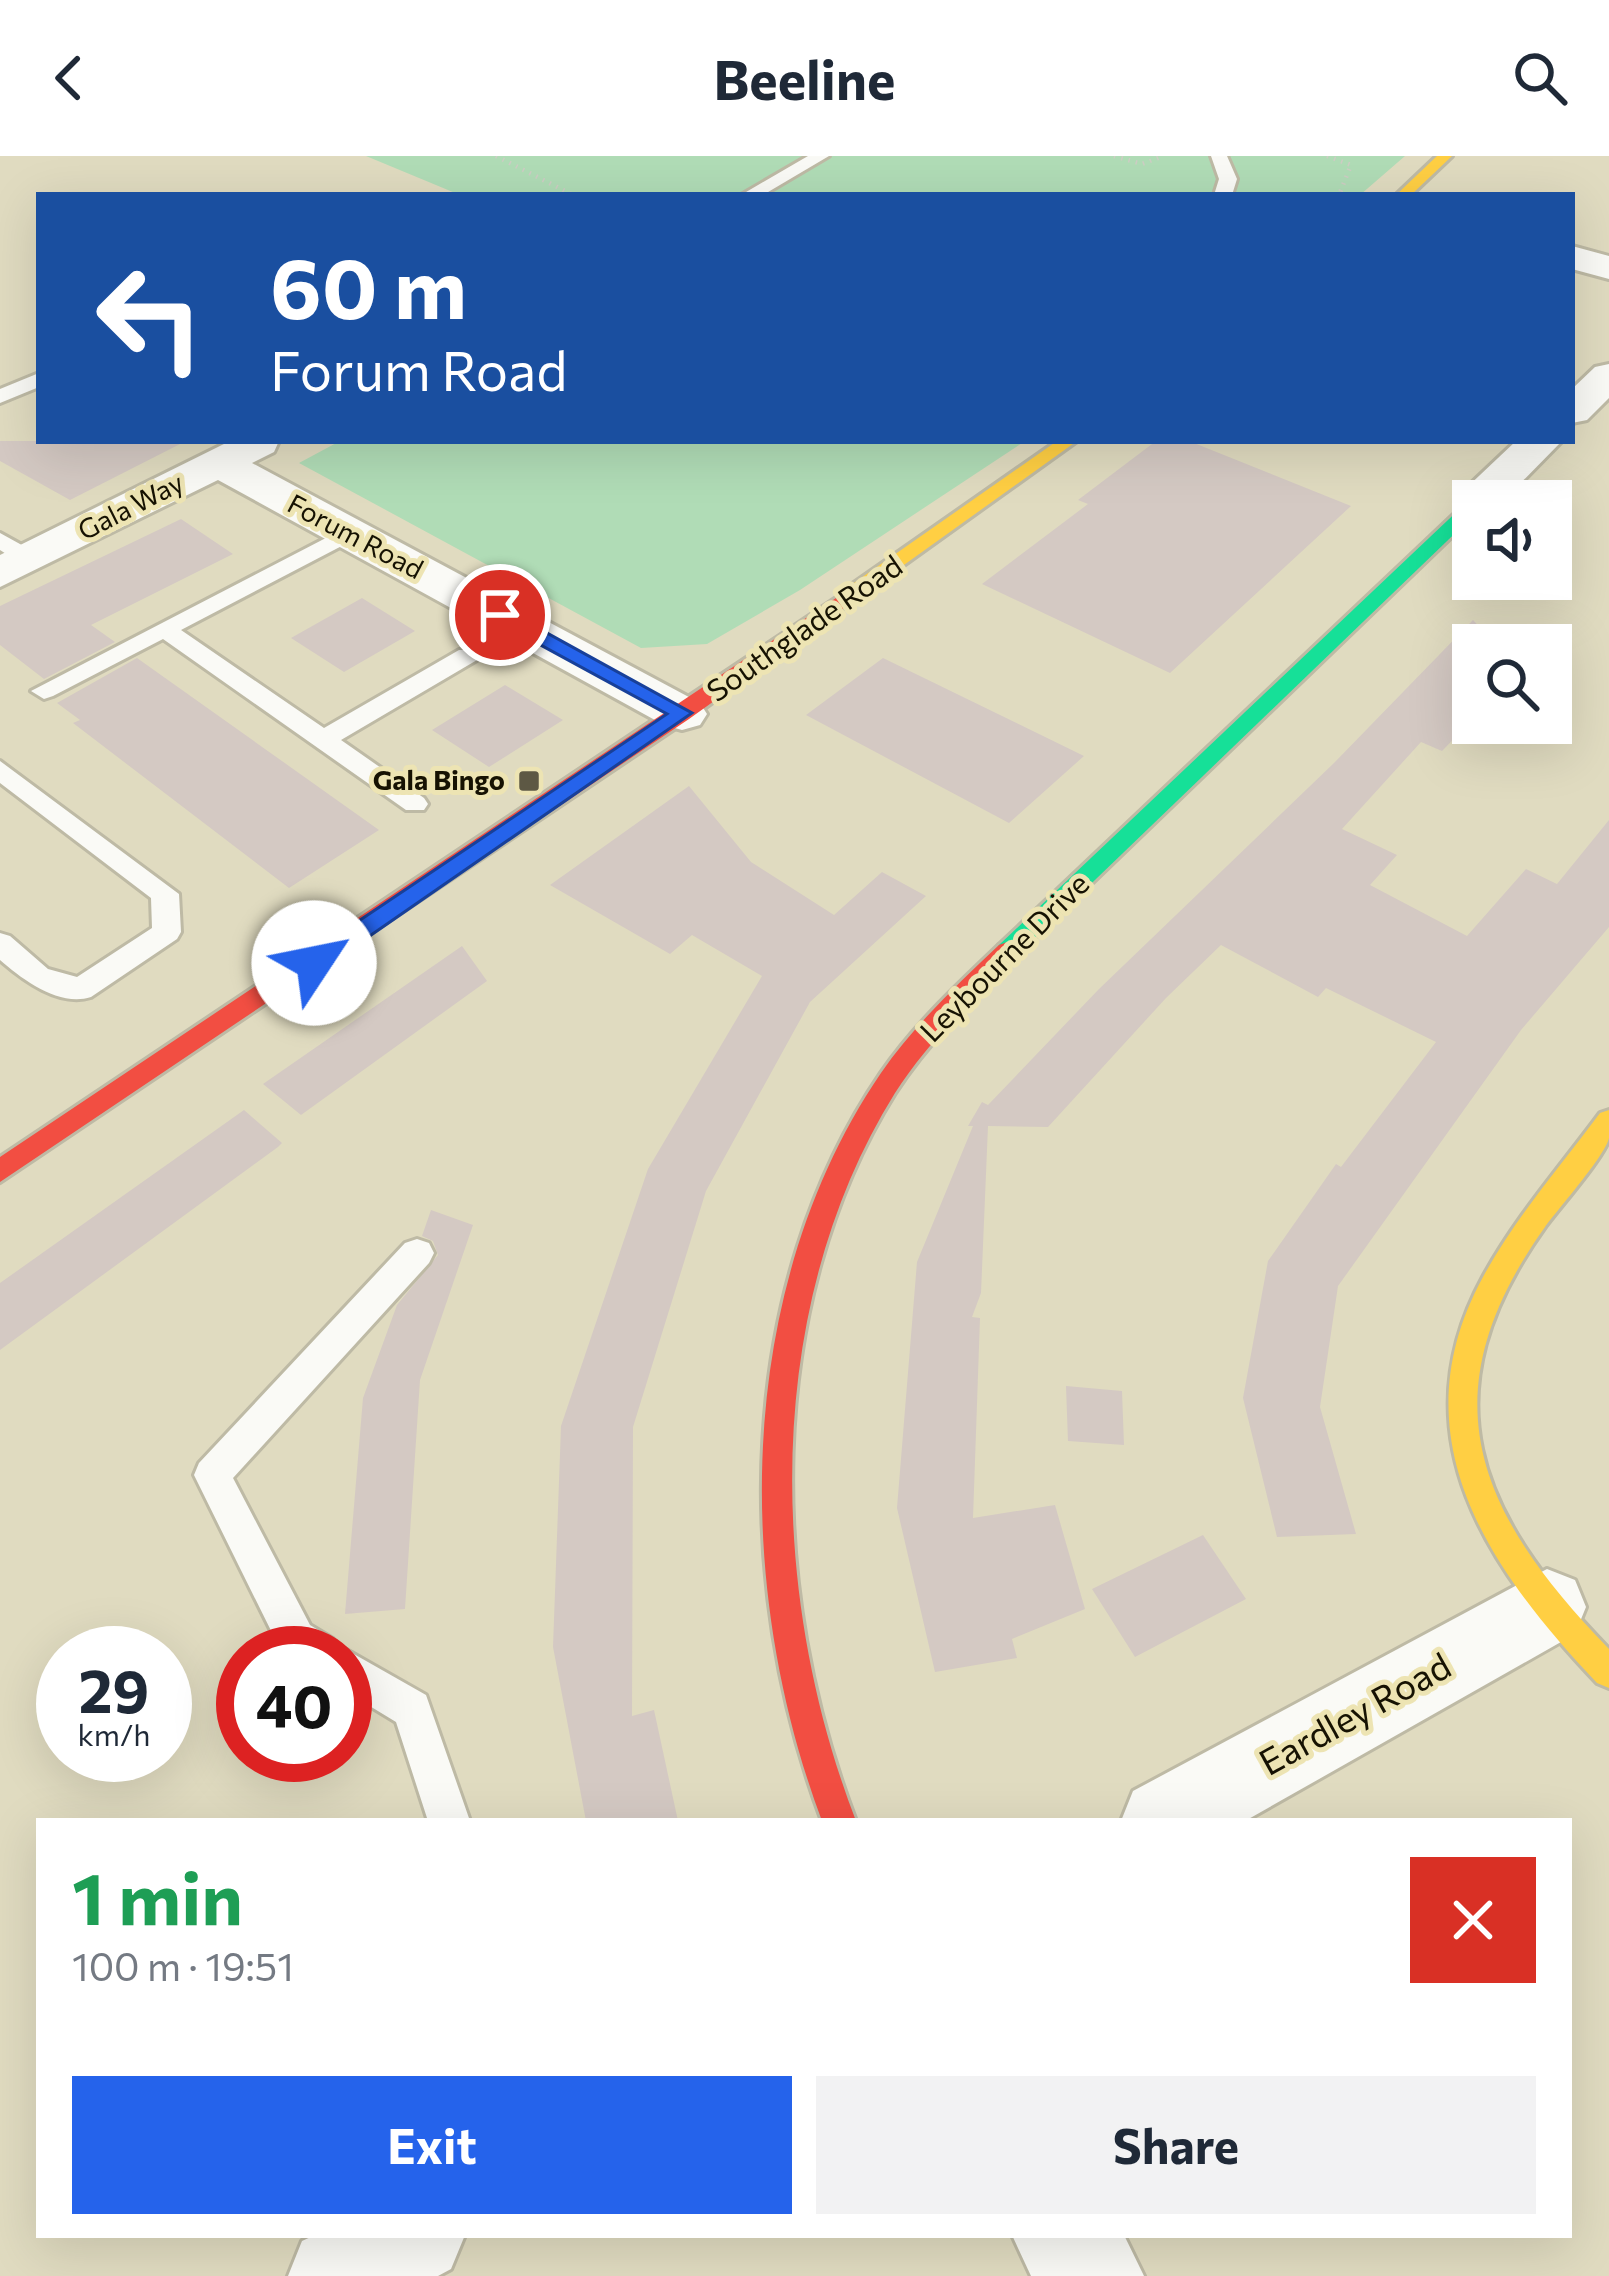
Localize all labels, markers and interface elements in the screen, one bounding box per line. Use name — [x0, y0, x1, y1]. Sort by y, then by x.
icon: back — [36, 45, 102, 111]
text: Beeline — [713, 45, 896, 111]
icon: search — [1507, 45, 1573, 111]
text: 60 m — [270, 234, 467, 336]
icon: left — [72, 240, 228, 396]
text: Forum Road — [270, 336, 567, 402]
street label: Gala Way — [72, 465, 189, 546]
map controls — [1452, 480, 1572, 744]
button: sound — [1452, 480, 1572, 600]
street label: Forum Road — [282, 486, 429, 585]
street label: Southglade Road — [699, 546, 909, 708]
pin — [449, 564, 551, 666]
icon: arrive — [467, 582, 533, 648]
button: search — [1452, 624, 1572, 744]
place label: Gala Bingo — [373, 763, 505, 796]
marker: Gala Bingo — [516, 768, 542, 794]
street label: Leybourne Drive — [911, 864, 1095, 1048]
position arrow — [251, 900, 377, 1026]
speed limit sign: 40 — [216, 1626, 372, 1782]
street label: Eardley Road — [1251, 1642, 1457, 1783]
text: 29 — [79, 1652, 149, 1725]
text: km/h — [78, 1715, 150, 1752]
text: 1 min — [72, 1852, 243, 1940]
button: close — [1410, 1857, 1536, 1983]
text: 100 m · 19:51 — [72, 1941, 294, 1989]
button: Exit — [72, 2076, 792, 2214]
button: Share — [816, 2076, 1536, 2214]

